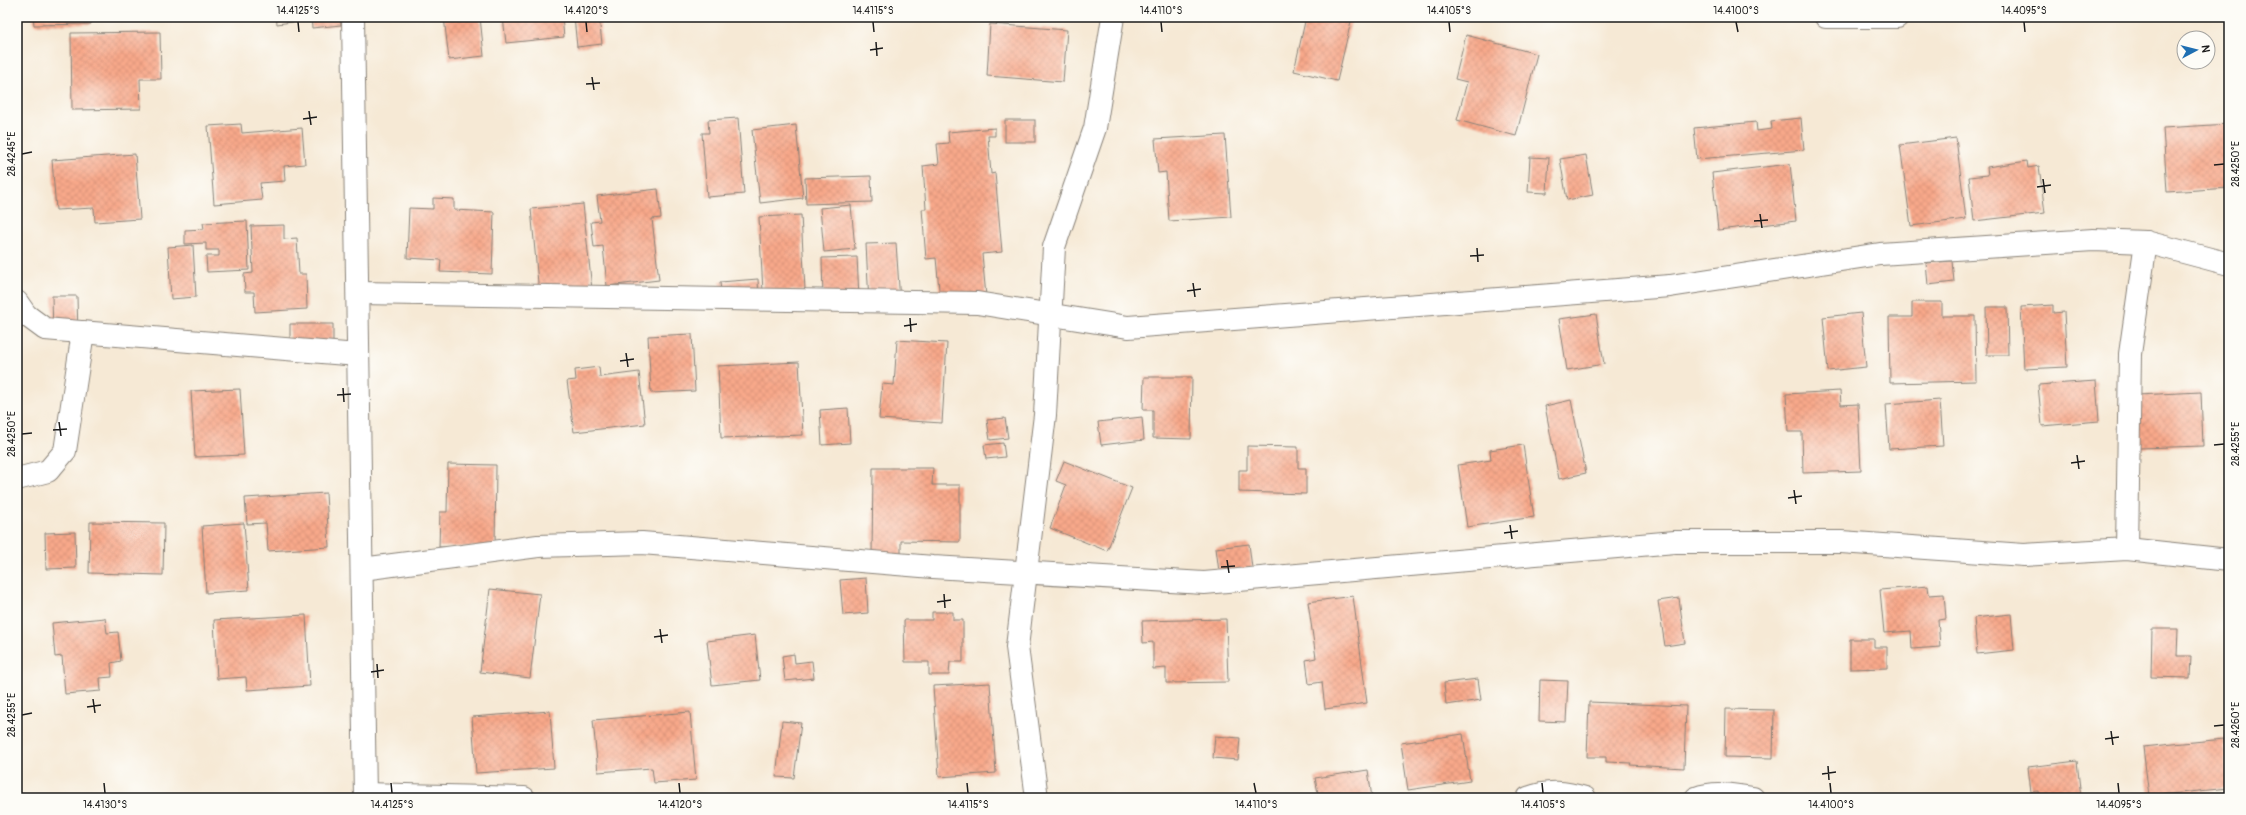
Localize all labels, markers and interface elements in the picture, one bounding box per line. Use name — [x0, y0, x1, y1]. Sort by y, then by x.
text: 14.4125°S — [277, 5, 320, 17]
text: 14.4120°S — [564, 5, 608, 17]
text: 14.4115°S — [852, 5, 894, 17]
text: 14.4110°S — [1140, 5, 1182, 17]
text: 14.4105°S — [1427, 5, 1471, 17]
text: 14.4100°S — [1713, 5, 1759, 17]
text: 14.4095°S — [2001, 5, 2047, 17]
north arrow — [2176, 30, 2216, 70]
text: N — [2199, 44, 2212, 54]
text: 28.4245°E — [6, 131, 18, 177]
text: 28.4250°E — [2230, 141, 2242, 187]
text: 28.4250°E — [6, 411, 18, 457]
text: 28.4255°E — [2230, 422, 2242, 466]
text: 28.4255°E — [6, 693, 18, 737]
text: 28.4260°E — [2230, 702, 2242, 748]
text: 14.4130°S — [83, 799, 127, 811]
text: 14.4125°S — [371, 799, 414, 811]
text: 14.4120°S — [658, 799, 702, 811]
text: 14.4115°S — [947, 799, 989, 811]
text: 14.4110°S — [1235, 799, 1277, 811]
text: 14.4105°S — [1521, 799, 1565, 811]
text: 14.4100°S — [1808, 799, 1854, 811]
text: 14.4095°S — [2096, 799, 2142, 811]

